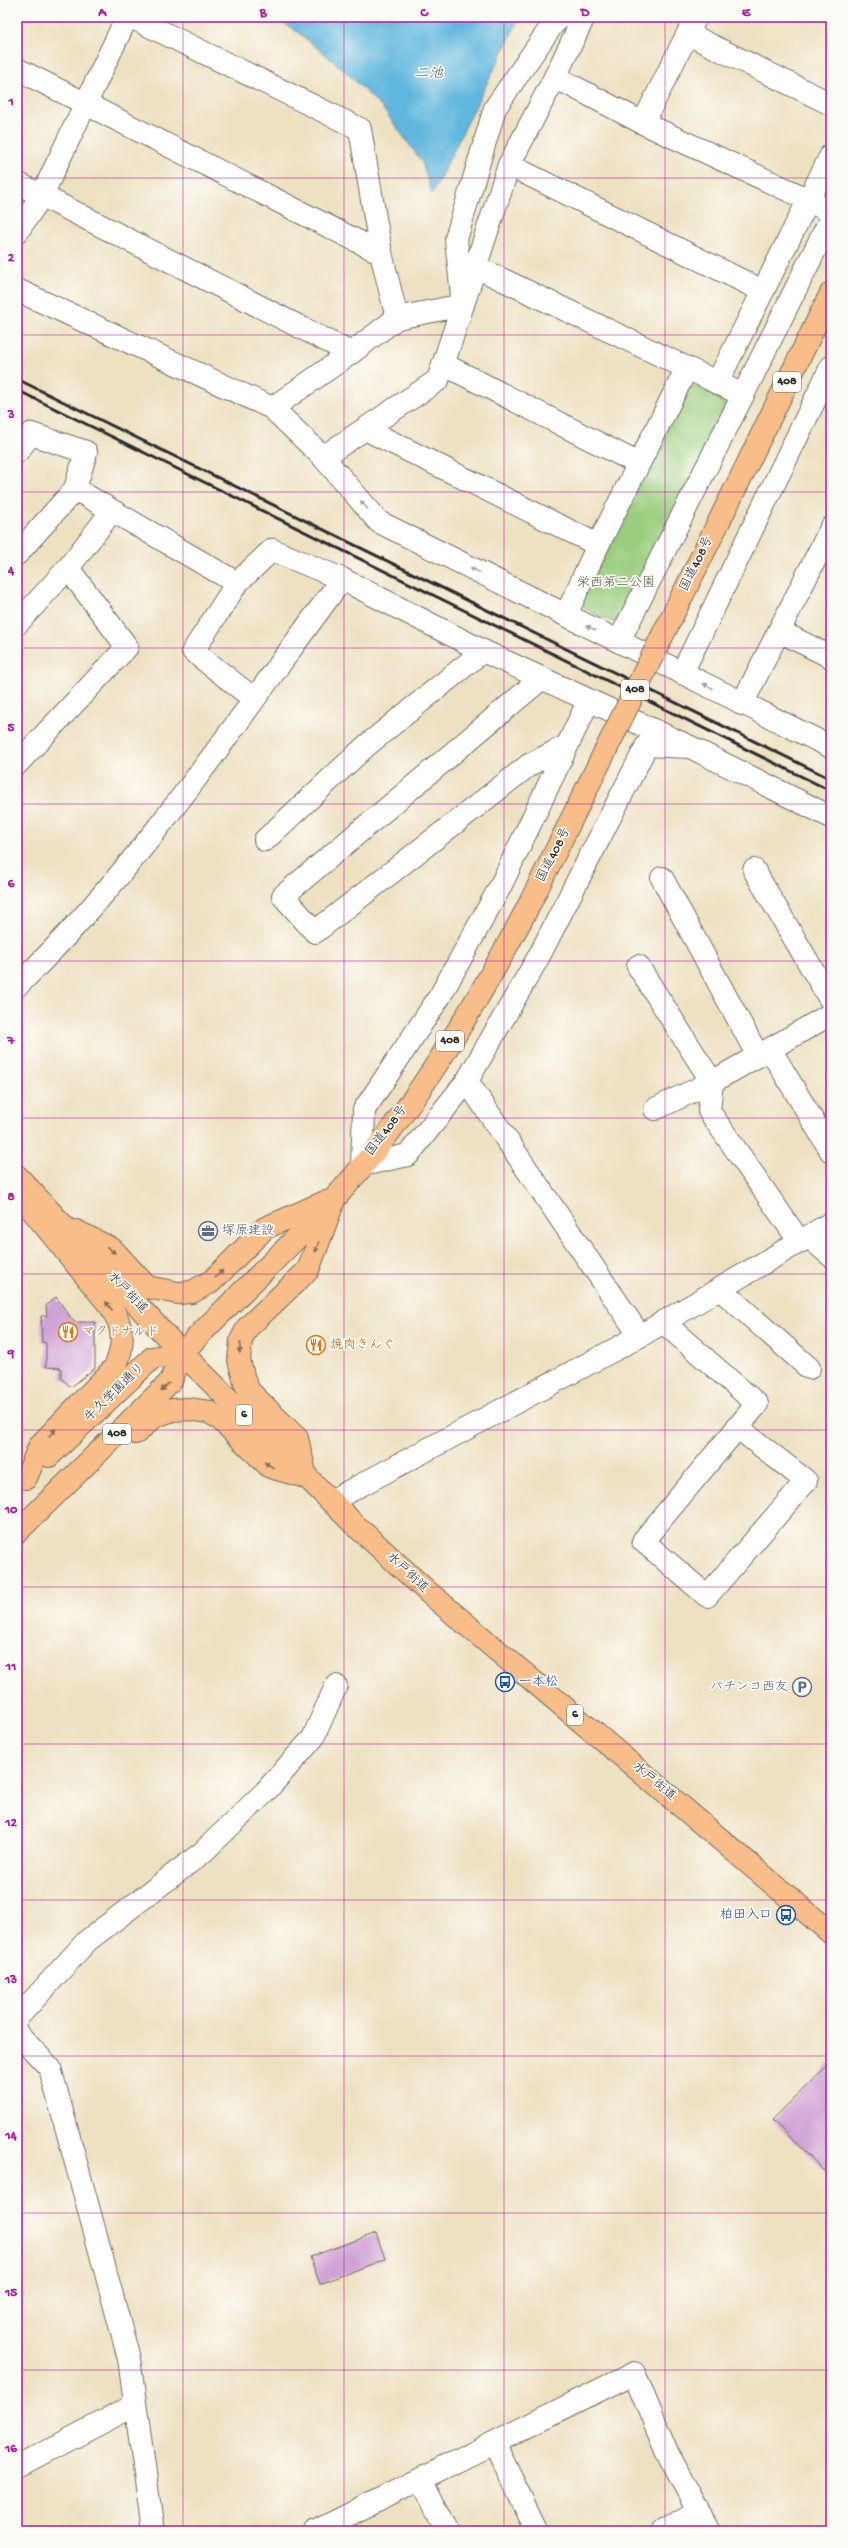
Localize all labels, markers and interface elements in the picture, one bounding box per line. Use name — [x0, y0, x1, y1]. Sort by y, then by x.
text: A — [97, 6, 107, 21]
text: B — [259, 6, 268, 21]
text: C — [419, 6, 429, 21]
text: D — [580, 6, 590, 21]
text: E — [742, 6, 751, 21]
water label: 二池 — [415, 66, 444, 83]
text: 1 — [7, 95, 14, 110]
text: 2 — [8, 251, 15, 266]
road number: 408 — [773, 372, 801, 392]
text: 3 — [7, 408, 15, 423]
one-way arrow — [360, 499, 369, 510]
street label: 国道408号 — [676, 533, 717, 594]
text: 4 — [7, 564, 15, 579]
one-way arrow — [469, 567, 481, 573]
park label: 栄西第二公園 — [577, 575, 655, 591]
one-way arrow — [586, 625, 597, 631]
road number: 408 — [621, 680, 649, 700]
one-way arrow — [702, 683, 713, 689]
text: 5 — [8, 721, 15, 736]
street label: 国道408号 — [533, 825, 574, 885]
text: 6 — [8, 877, 15, 892]
road number: 408 — [436, 1031, 464, 1051]
text: 7 — [7, 1034, 16, 1049]
street label: 国道408号 — [362, 1102, 411, 1159]
text: 8 — [7, 1190, 15, 1205]
office icon: 塚原建設 — [197, 1220, 219, 1242]
place label: 塚原建設 — [222, 1224, 274, 1239]
one-way arrow — [313, 1241, 319, 1253]
one-way arrow — [106, 1246, 117, 1255]
street label: 水戸街道 — [104, 1268, 151, 1317]
one-way arrow — [214, 1269, 224, 1279]
one-way arrow — [105, 1300, 113, 1311]
restaurant icon: マクドナルド — [57, 1321, 79, 1343]
place label: マクドナルド — [82, 1325, 159, 1340]
restaurant icon: 焼肉きんぐ — [305, 1334, 327, 1356]
place label: 焼肉きんぐ — [330, 1338, 395, 1353]
one-way arrow — [237, 1342, 244, 1354]
text: 9 — [7, 1347, 15, 1362]
street label: 牛久学園通り — [81, 1360, 148, 1425]
one-way arrow — [160, 1382, 170, 1392]
road number: 6 — [236, 1405, 252, 1425]
road number: 408 — [103, 1424, 131, 1444]
one-way arrow — [47, 1428, 56, 1438]
one-way arrow — [264, 1461, 275, 1469]
text: 10 — [4, 1503, 18, 1518]
street label: 水戸街道 — [383, 1549, 432, 1596]
text: 11 — [5, 1660, 16, 1675]
bus stop icon: 一本松 — [494, 1671, 516, 1693]
place label: 一本松 — [519, 1675, 558, 1690]
parking icon: パチンコ西友 — [791, 1676, 813, 1698]
place label: パチンコ西友 — [710, 1680, 788, 1695]
road number: 6 — [567, 1705, 583, 1725]
street label: 水戸街道 — [629, 1759, 679, 1804]
text: 12 — [4, 1816, 17, 1831]
bus stop icon: 柏田入口 — [775, 1904, 797, 1926]
place label: 柏田入口 — [720, 1908, 772, 1923]
text: 13 — [4, 1973, 17, 1988]
text: 14 — [4, 2129, 18, 2144]
text: 15 — [4, 2286, 17, 2301]
text: 16 — [4, 2442, 17, 2457]

